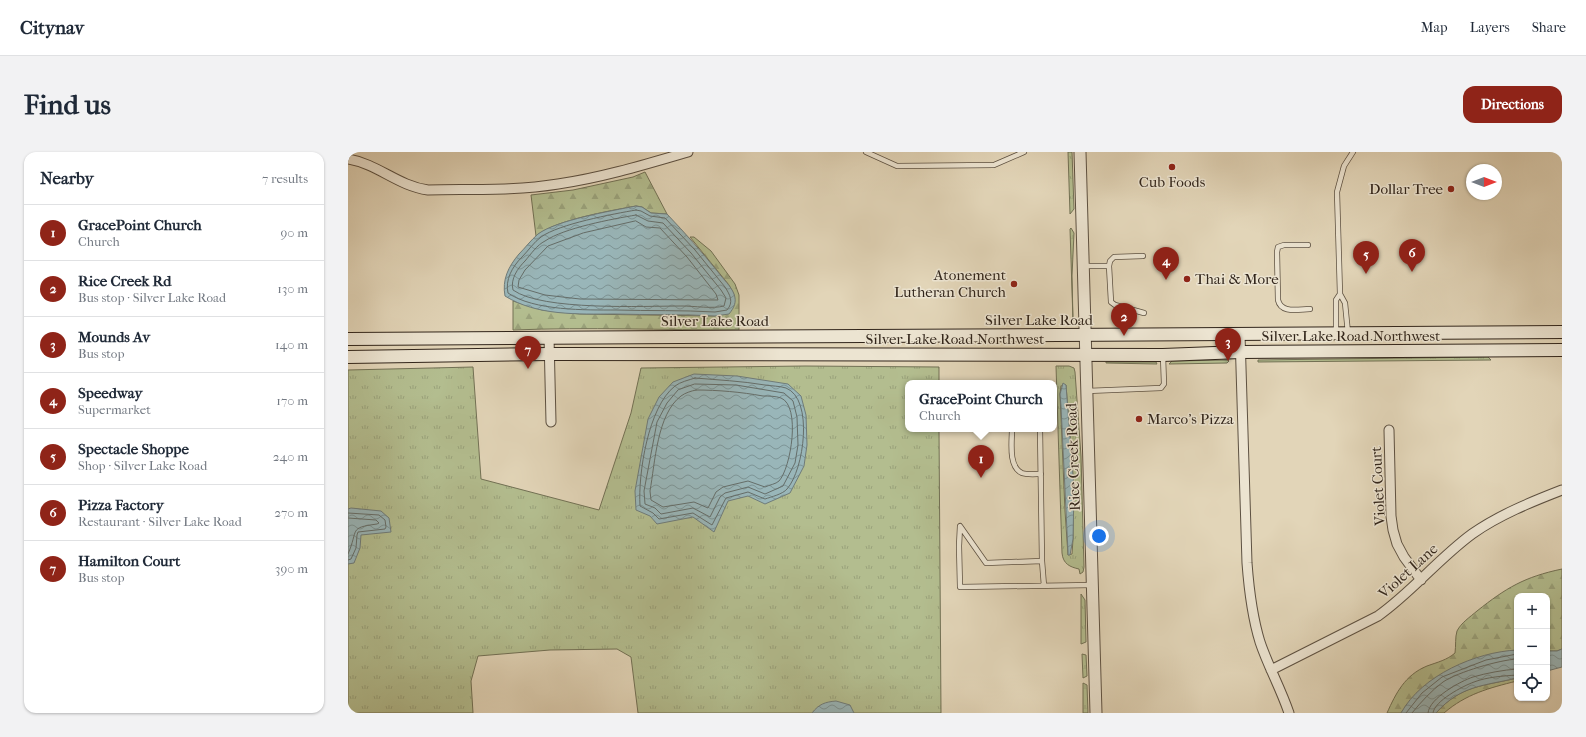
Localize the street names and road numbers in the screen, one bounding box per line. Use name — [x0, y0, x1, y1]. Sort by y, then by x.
street label: Silver Lake Road — [985, 311, 1094, 329]
street label: Silver Lake Road — [661, 312, 770, 330]
street label: Silver Lake Road Northwest — [1262, 327, 1441, 345]
street label: Silver Lake Road Northwest — [866, 330, 1045, 348]
street label: Rice Creek Road — [1062, 402, 1084, 511]
street label: Violet Court — [1367, 445, 1389, 527]
street label: Violet Lane — [1374, 539, 1442, 603]

